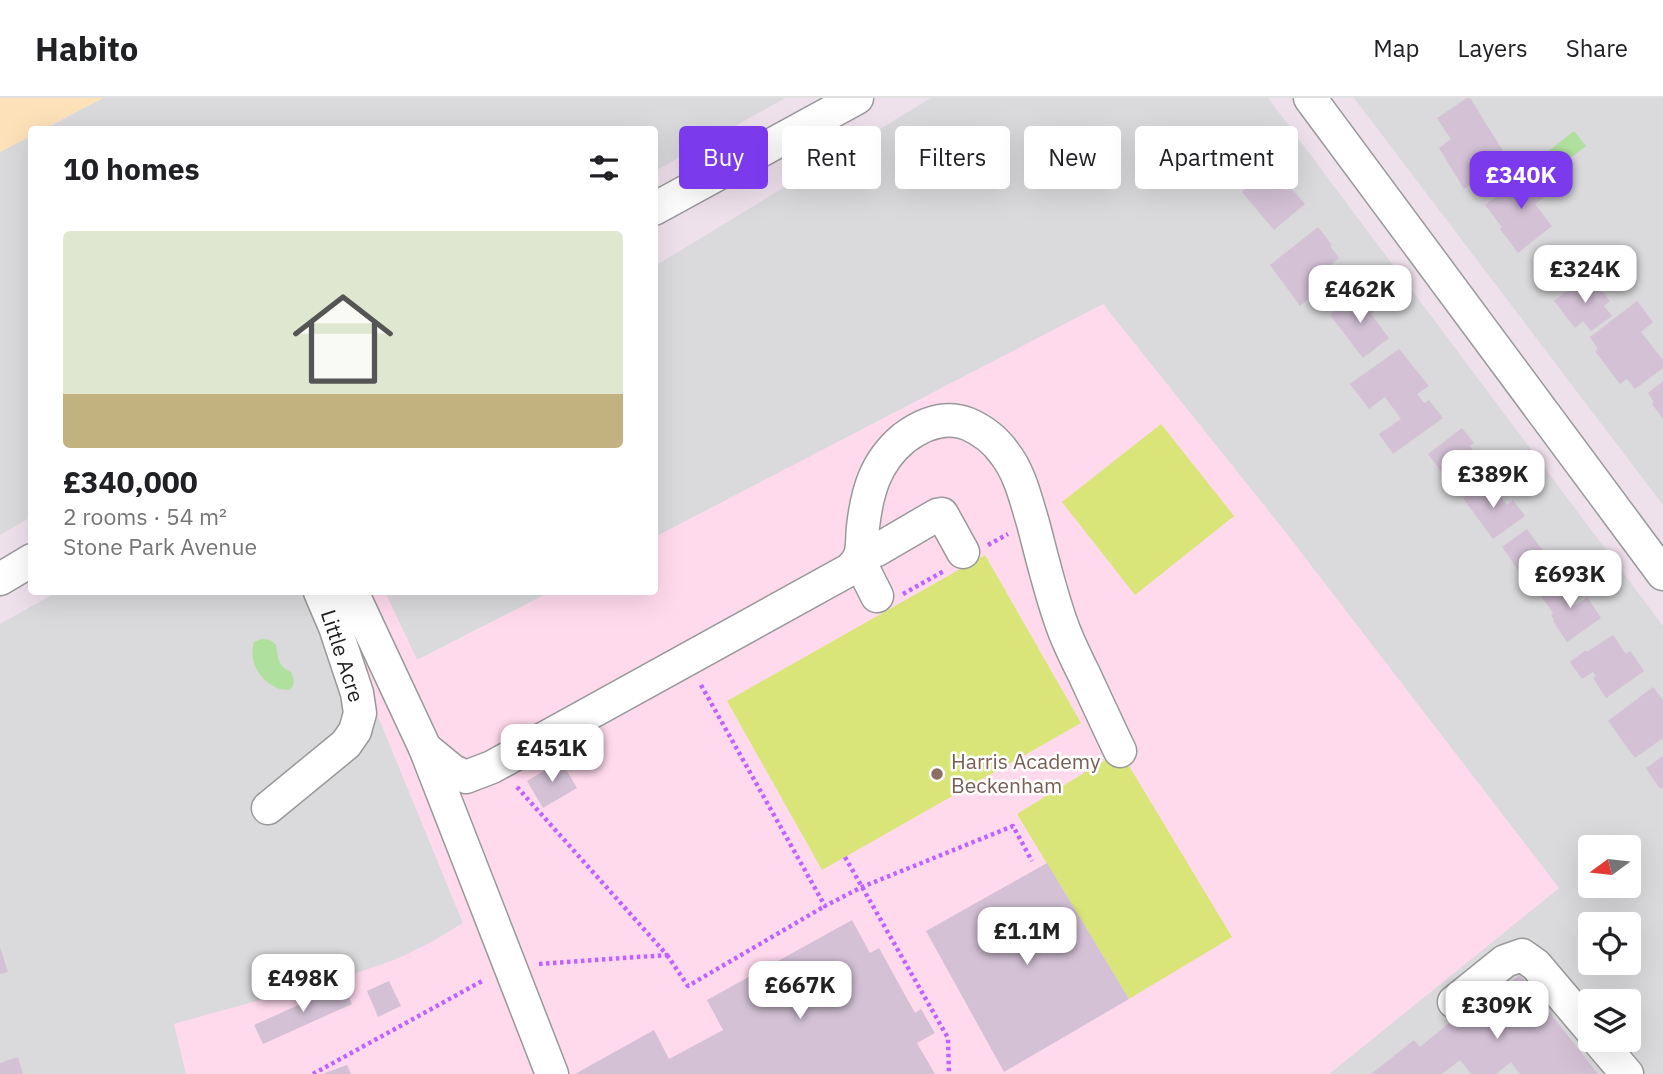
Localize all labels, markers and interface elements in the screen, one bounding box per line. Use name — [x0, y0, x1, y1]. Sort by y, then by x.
text: Habito — [35, 27, 138, 70]
text: Map — [1373, 32, 1420, 64]
text: Layers — [1458, 32, 1528, 64]
text: Share — [1566, 32, 1628, 64]
chip: Buy — [679, 126, 768, 189]
chip: Rent — [782, 126, 881, 189]
chip: Filters — [895, 126, 1010, 189]
chip: New — [1024, 126, 1121, 189]
chip: Apartment — [1135, 126, 1298, 189]
text: 10 homes — [63, 149, 200, 188]
icon: filters — [585, 149, 623, 187]
pin: £340K — [1472, 152, 1570, 211]
text: £340K — [1486, 159, 1556, 189]
pin: £324K — [1536, 246, 1634, 305]
text: £324K — [1550, 253, 1620, 283]
pin: £462K — [1311, 266, 1409, 325]
text: £462K — [1325, 273, 1395, 303]
icon: home — [280, 276, 406, 402]
pin: £389K — [1444, 450, 1542, 510]
text: £389K — [1458, 458, 1528, 488]
text: £340,000 — [63, 462, 198, 501]
text: 2 rooms · 54 m² — [63, 501, 227, 531]
text: Stone Park Avenue — [63, 531, 257, 561]
pin: £693K — [1521, 550, 1619, 610]
text: £693K — [1535, 558, 1605, 588]
street label: Little Acre — [315, 606, 371, 706]
pin: £451K — [503, 724, 601, 784]
text: £451K — [517, 732, 587, 762]
place label: Harris Academy Beckenham — [951, 747, 1101, 799]
marker: Harris Academy Beckenham — [929, 766, 945, 782]
north arrow — [1578, 835, 1642, 898]
map controls — [1578, 835, 1641, 1052]
pin: £1.1M — [978, 908, 1076, 967]
button: locate — [1578, 912, 1641, 975]
text: £1.1M — [994, 915, 1060, 945]
pin: £498K — [254, 954, 352, 1014]
text: £498K — [268, 962, 338, 992]
pin: £667K — [751, 962, 849, 1021]
text: £667K — [765, 969, 835, 999]
pin: £309K — [1448, 982, 1546, 1041]
text: £309K — [1462, 989, 1532, 1019]
button: layers — [1578, 989, 1641, 1052]

